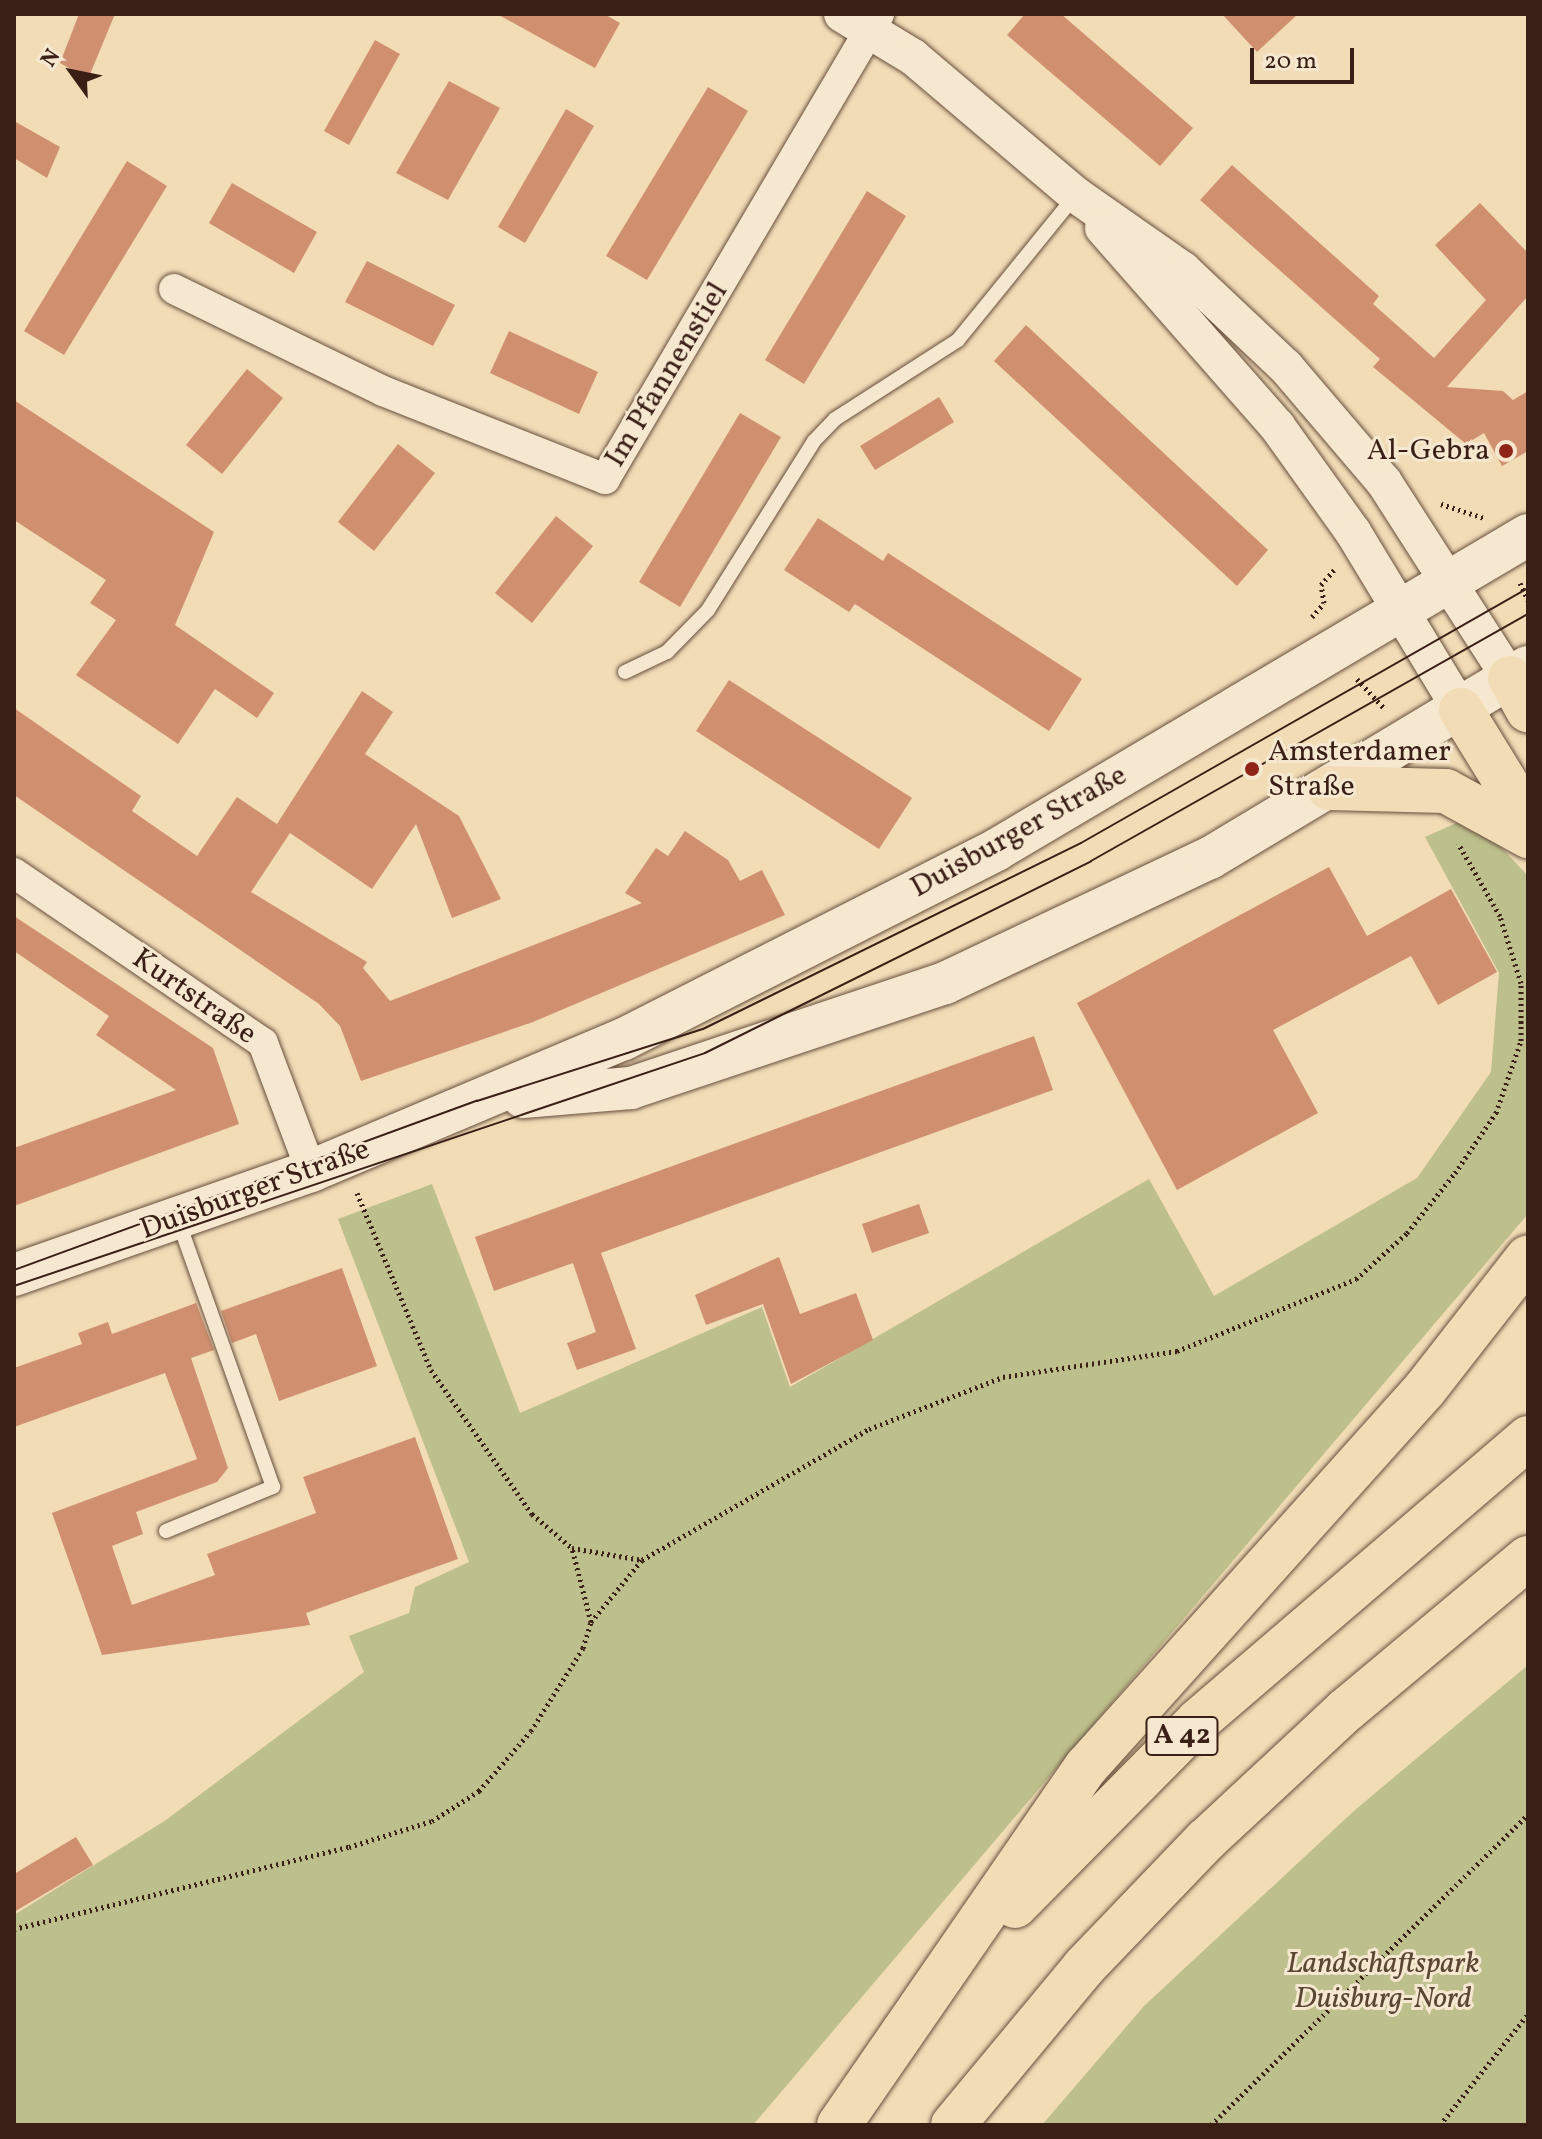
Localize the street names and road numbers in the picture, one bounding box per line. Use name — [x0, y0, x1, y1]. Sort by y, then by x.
street label: Im Pfannenstiel — [598, 276, 736, 474]
street label: Duisburger Straße — [905, 758, 1133, 906]
street label: Kurtstraße — [125, 941, 263, 1053]
street label: Duisburger Straße — [135, 1132, 375, 1248]
road number: A 42 — [1144, 1712, 1220, 1760]

